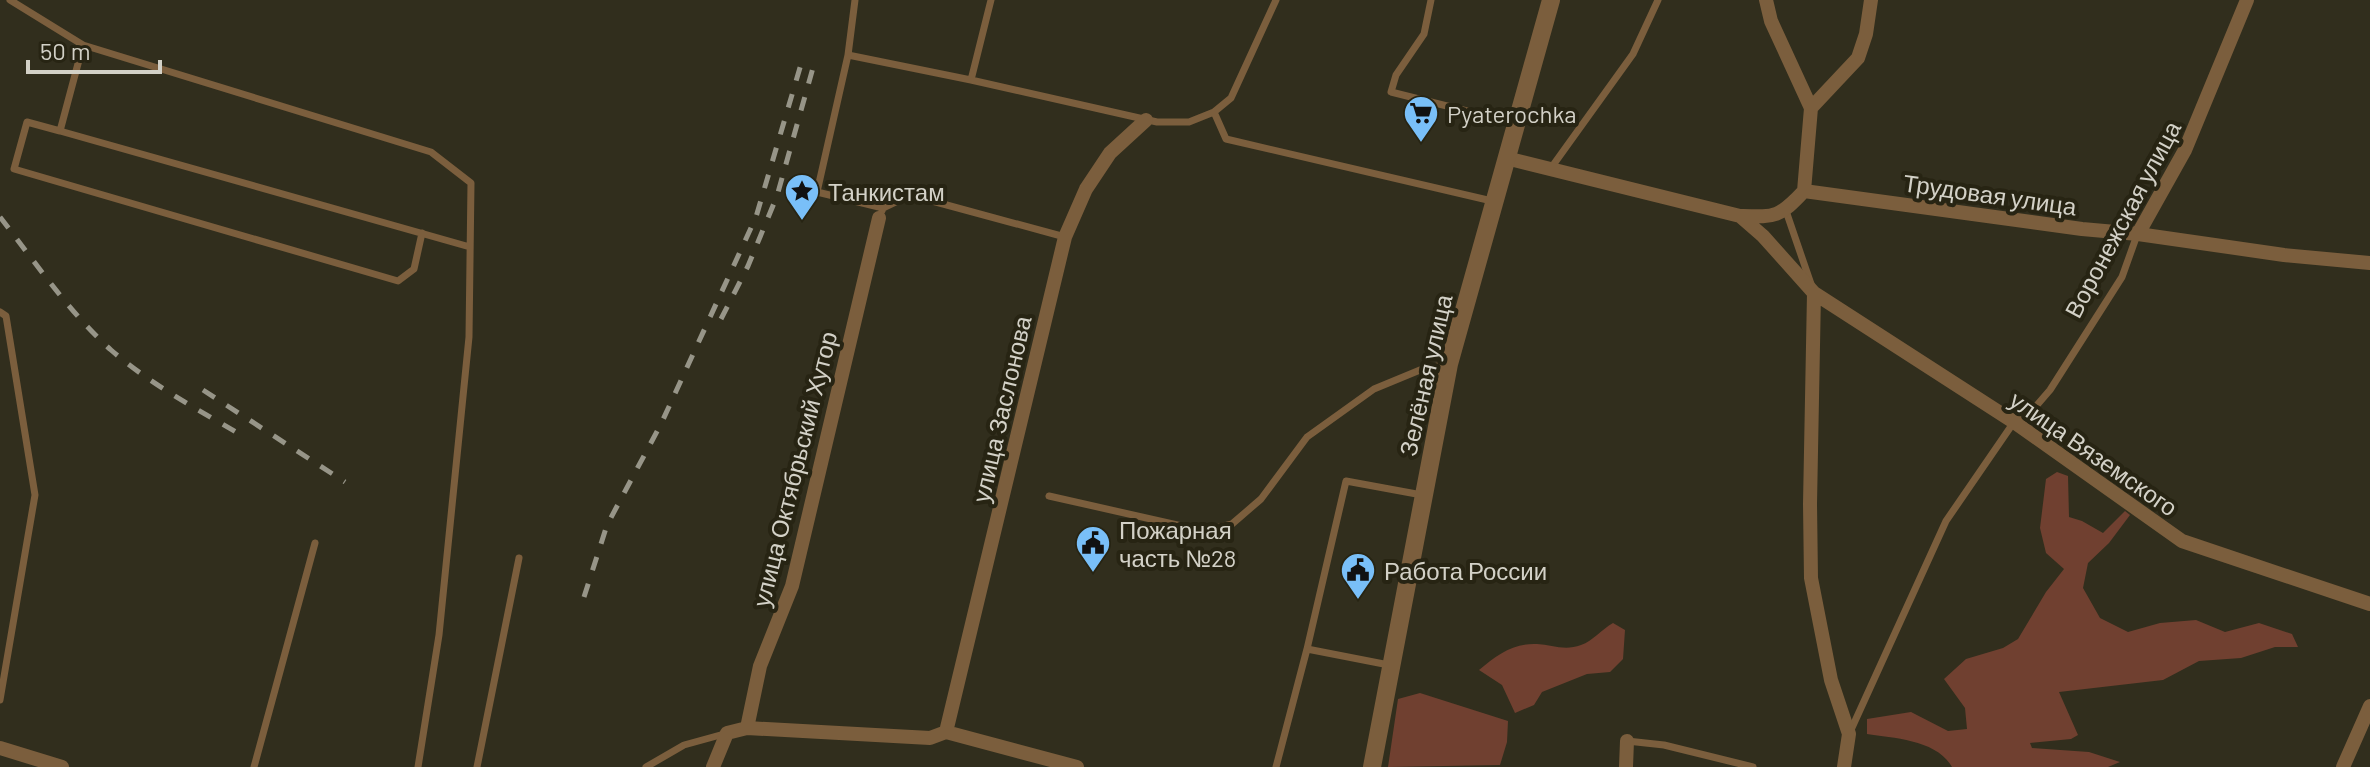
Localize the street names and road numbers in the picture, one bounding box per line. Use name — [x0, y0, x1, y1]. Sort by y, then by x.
street label: Воронежская улица — [2058, 115, 2186, 322]
street label: Трудовая улица — [1902, 167, 2079, 221]
street label: Зелёная улица — [1392, 291, 1458, 459]
street label: улица Заслонова — [965, 312, 1037, 505]
street label: улица Октябрьский Хутор — [746, 328, 842, 610]
street label: улица Вяземского — [2005, 384, 2183, 522]

